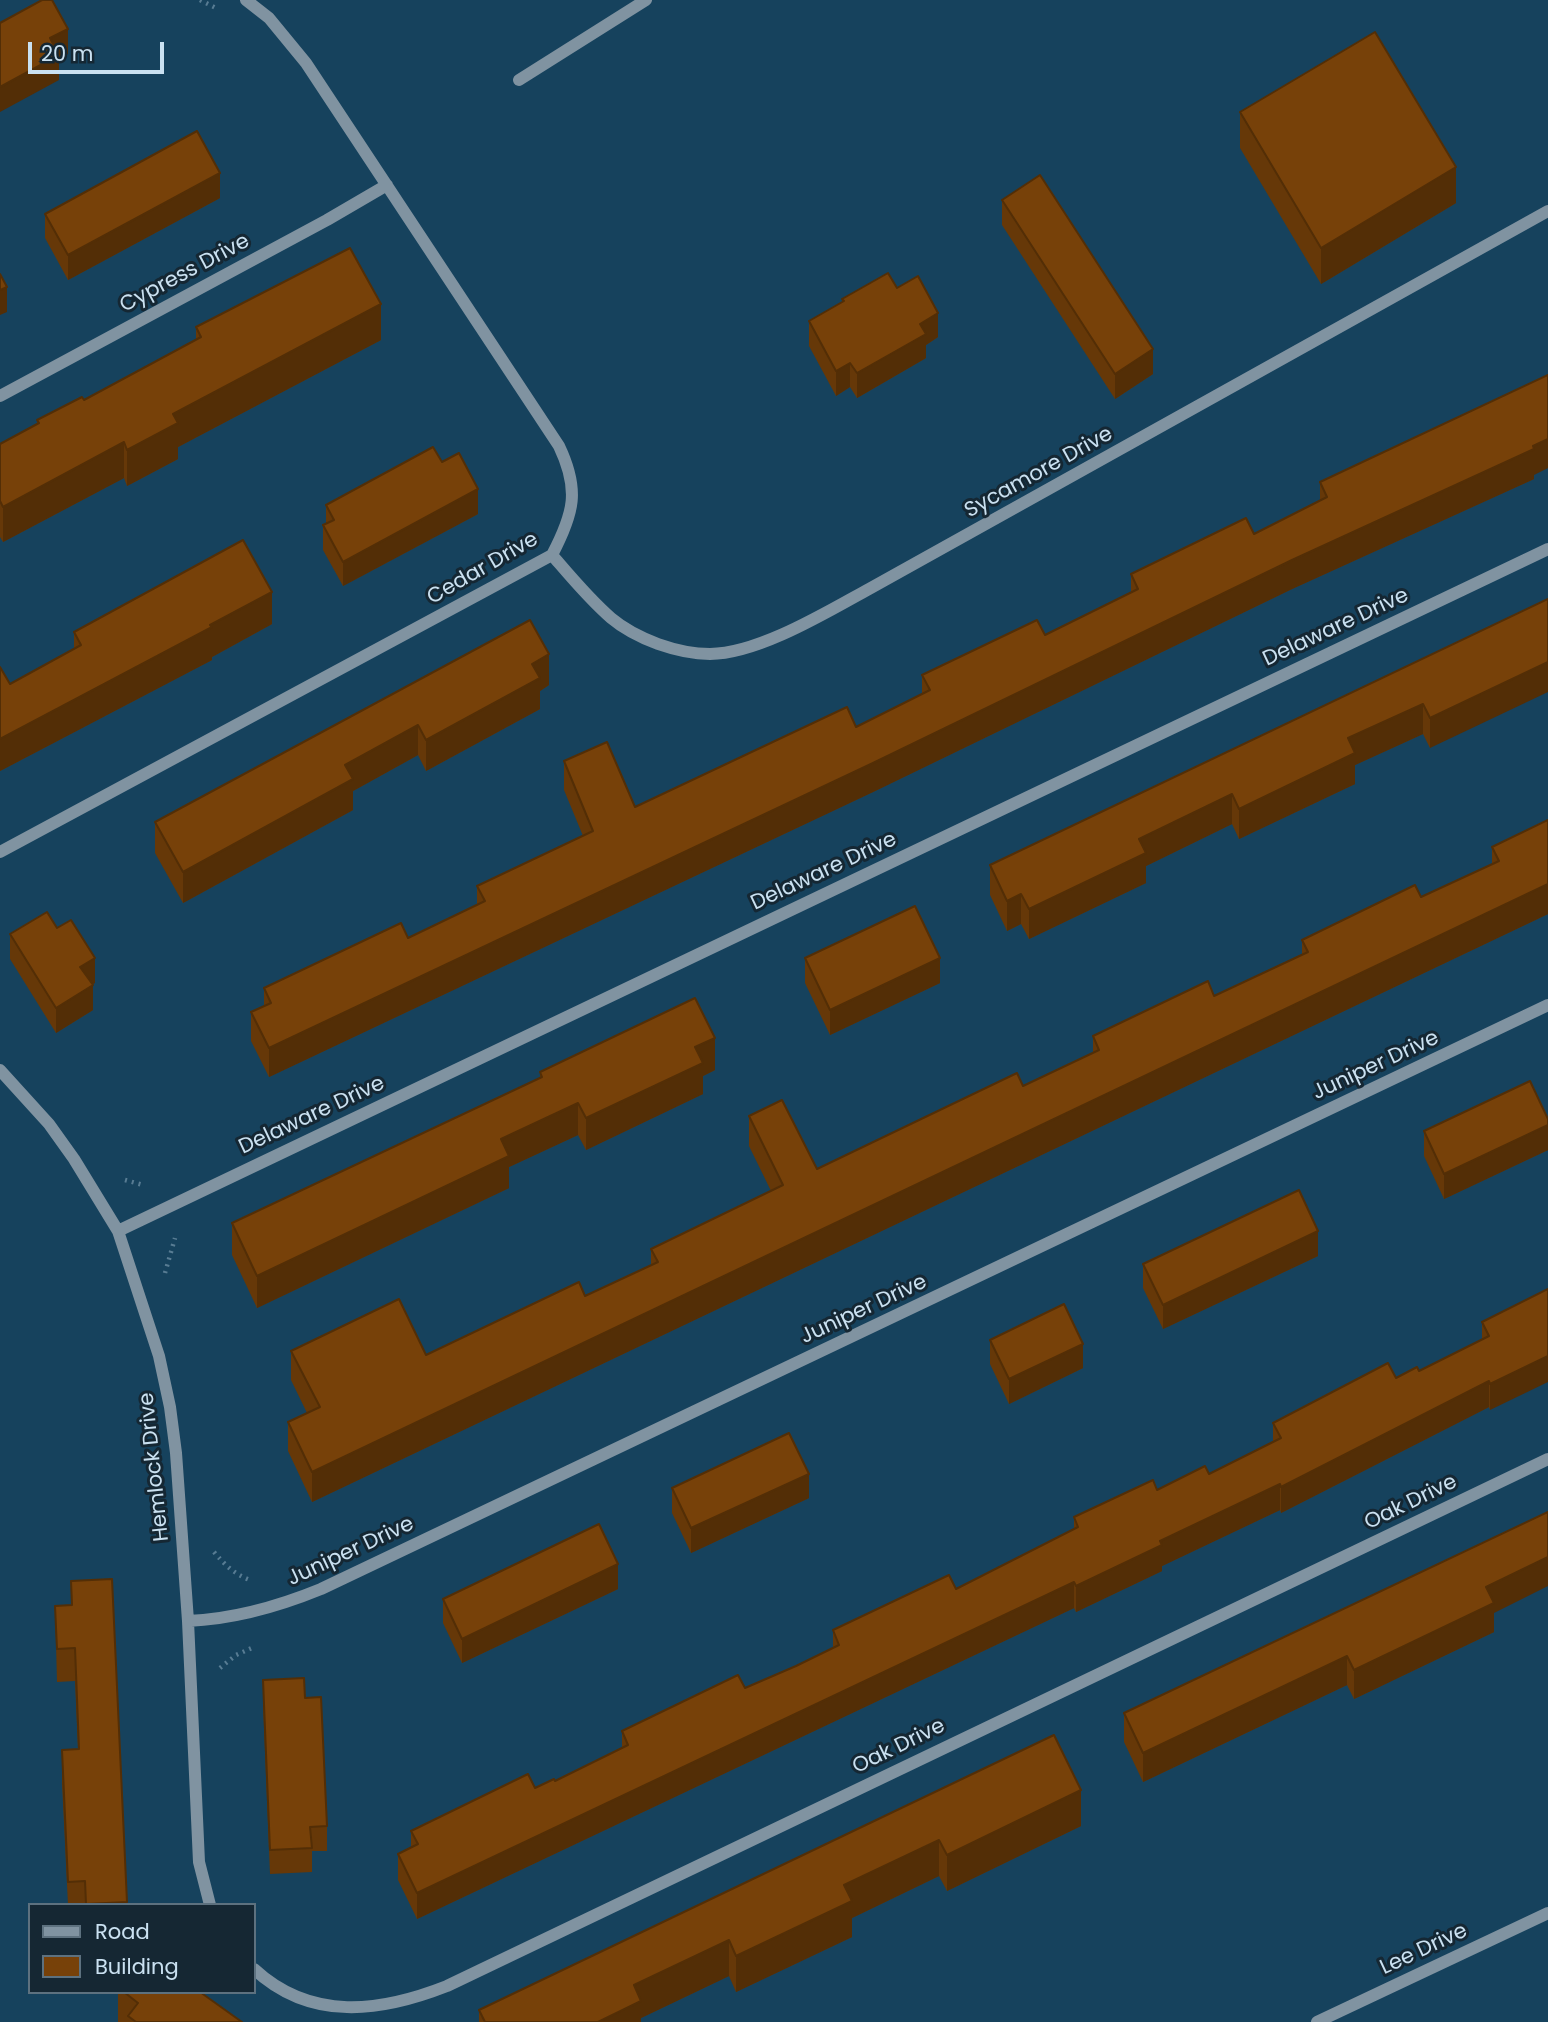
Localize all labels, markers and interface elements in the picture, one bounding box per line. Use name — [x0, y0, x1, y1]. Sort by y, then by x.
scale bar — [32, 28, 168, 72]
text: 20 m — [41, 39, 94, 68]
street label: Cypress Drive — [116, 229, 254, 319]
street label: Sycamore Drive — [961, 422, 1117, 524]
street label: Cedar Drive — [423, 527, 543, 611]
street label: Delaware Drive — [1259, 583, 1413, 673]
street label: Delaware Drive — [747, 827, 901, 917]
street label: Juniper Drive — [1309, 1026, 1443, 1106]
street label: Delaware Drive — [235, 1071, 389, 1161]
street label: Juniper Drive — [797, 1270, 931, 1350]
street label: Hemlock Drive — [135, 1391, 175, 1543]
street label: Oak Drive — [1361, 1470, 1461, 1536]
street label: Juniper Drive — [284, 1512, 418, 1592]
street label: Oak Drive — [849, 1714, 949, 1780]
legend — [28, 1903, 256, 1994]
text: Road — [95, 1917, 150, 1946]
street label: Lee Drive — [1376, 1919, 1472, 1981]
text: Building — [95, 1952, 179, 1981]

